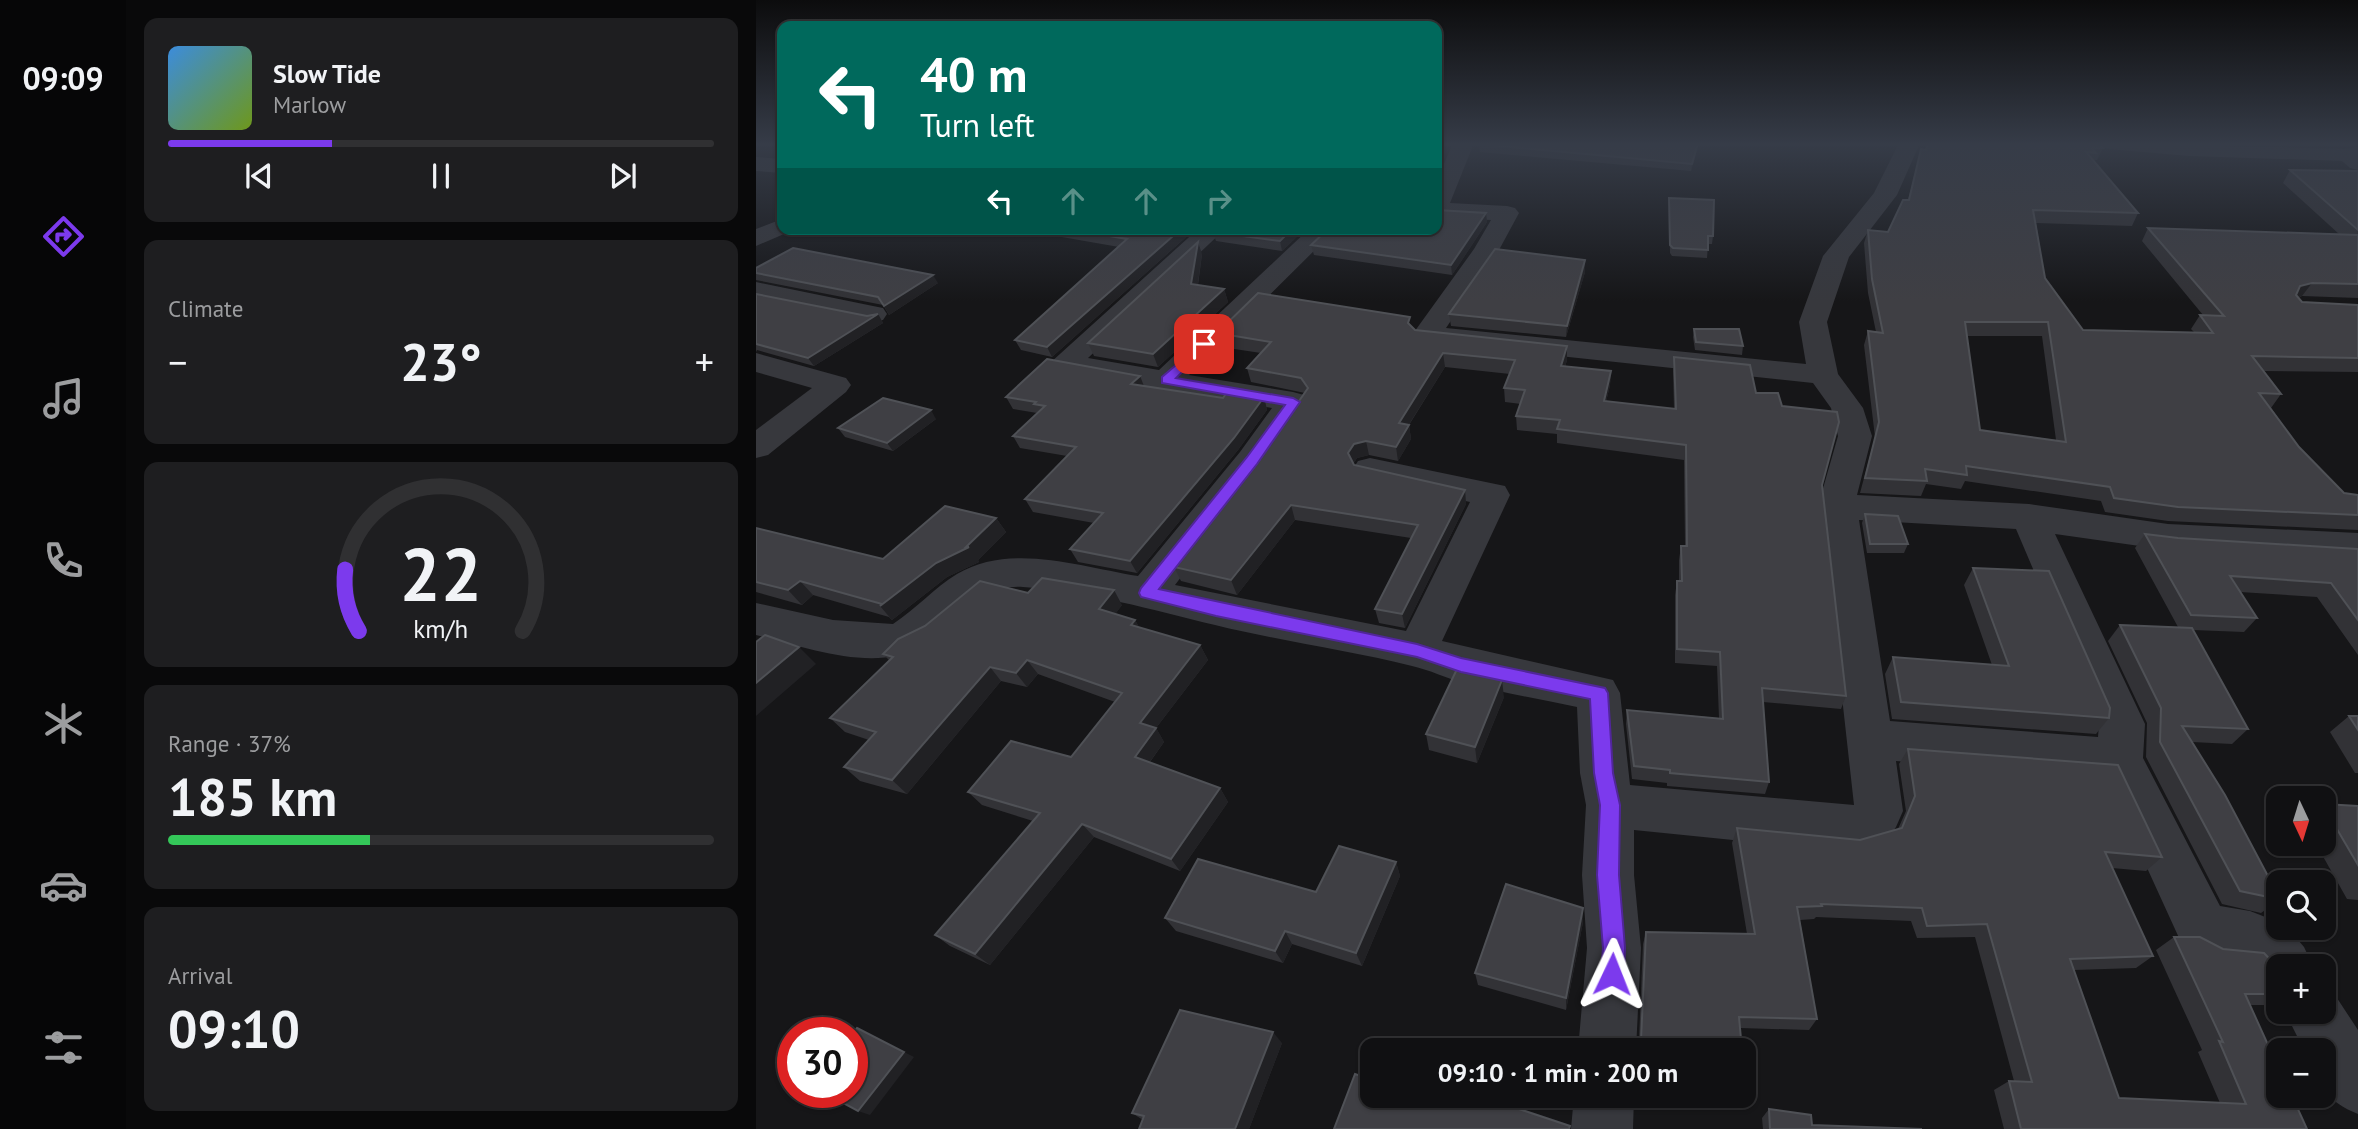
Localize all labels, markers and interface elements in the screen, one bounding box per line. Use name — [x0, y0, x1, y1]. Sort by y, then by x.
text: 40 m — [920, 42, 1027, 106]
icon: left — [805, 49, 896, 140]
text: 09:09 — [22, 57, 104, 99]
text: Slow Tide — [273, 57, 381, 90]
text: Marlow — [273, 90, 346, 119]
text: Turn left — [920, 104, 1035, 146]
icon: previous — [240, 157, 278, 195]
icon: pause — [422, 157, 460, 195]
icon: next — [604, 157, 642, 195]
icon: left — [981, 182, 1019, 220]
icon: ahead — [1054, 182, 1092, 220]
icon: ahead — [1127, 182, 1165, 220]
icon: right — [1200, 182, 1238, 220]
icon: directions — [39, 212, 88, 261]
text: Climate — [168, 294, 243, 323]
pin — [1174, 314, 1234, 374]
icon: arrive — [1185, 325, 1223, 363]
text: 23° — [400, 328, 482, 395]
text: − — [168, 337, 187, 386]
text: + — [695, 337, 714, 386]
icon: music — [39, 374, 88, 423]
text: 22 — [400, 527, 482, 621]
icon: phone — [39, 536, 88, 585]
text: km/h — [414, 612, 468, 644]
icon: climate — [39, 699, 88, 748]
text: Range · 37% — [168, 729, 291, 758]
text: 185 km — [168, 763, 337, 830]
north arrow — [2266, 786, 2336, 856]
map controls — [2266, 786, 2336, 1108]
icon: car — [39, 861, 88, 910]
button: search — [2266, 870, 2336, 940]
position arrow — [1575, 937, 1649, 1011]
button: + — [2266, 954, 2336, 1024]
text: Arrival — [168, 961, 232, 990]
text: 09:10 — [168, 995, 300, 1062]
speed limit sign: 30 — [777, 1017, 868, 1108]
icon: filters — [39, 1023, 88, 1072]
button: − — [2266, 1038, 2336, 1108]
text: 09:10 · 1 min · 200 m — [1438, 1056, 1678, 1089]

